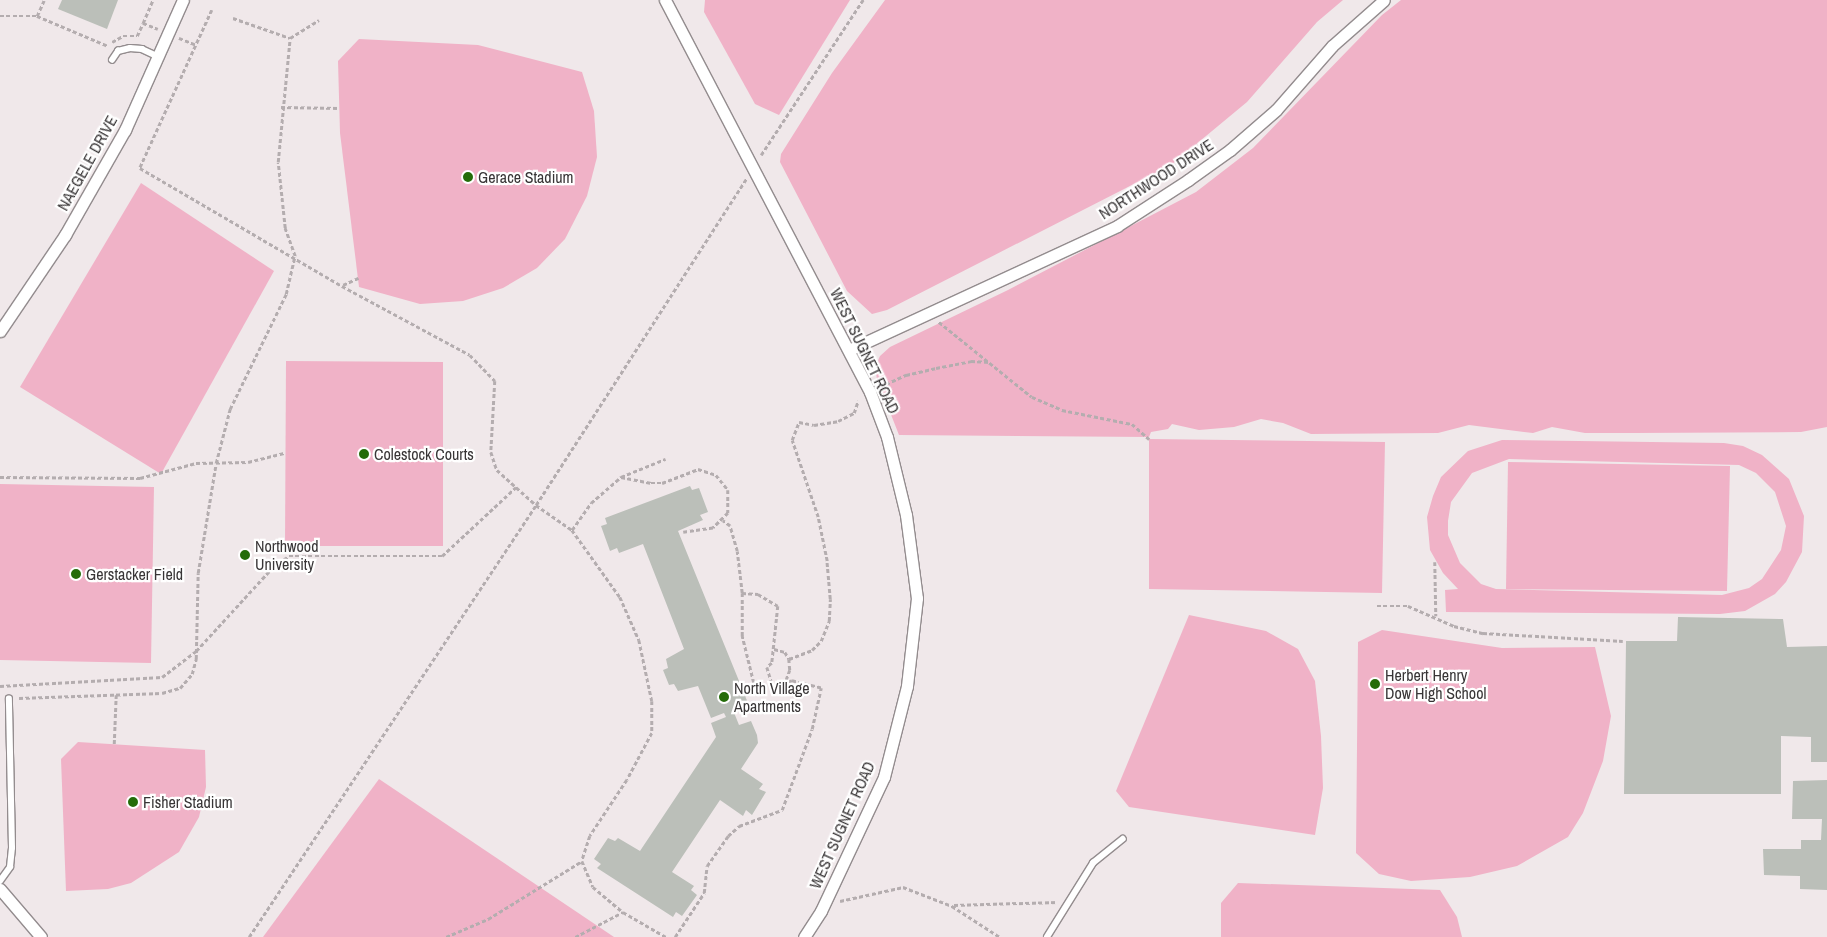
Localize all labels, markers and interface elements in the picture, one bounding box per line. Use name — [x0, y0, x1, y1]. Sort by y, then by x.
street label: NAEGELE DRIVE — [53, 112, 121, 214]
street label: NORTHWOOD DRIVE — [1095, 135, 1217, 223]
place label: Gerace Stadium — [478, 167, 574, 187]
marker: Gerace Stadium — [462, 171, 474, 183]
street label: WEST SUGNET ROAD — [826, 285, 904, 417]
place label: Colestock Courts — [374, 444, 474, 464]
marker: Colestock Courts — [358, 448, 370, 460]
place label: Northwood University — [255, 536, 318, 574]
marker: Northwood University — [239, 549, 251, 561]
place label: Gerstacker Field — [86, 564, 183, 584]
marker: Gerstacker Field — [70, 568, 82, 580]
place label: Herbert Henry Dow High School — [1385, 665, 1486, 703]
place label: North Village Apartments — [734, 678, 810, 716]
marker: Herbert Henry Dow High School — [1369, 678, 1381, 690]
marker: North Village Apartments — [718, 691, 730, 703]
street label: WEST SUGNET ROAD — [805, 758, 879, 892]
place label: Fisher Stadium — [143, 792, 233, 812]
marker: Fisher Stadium — [127, 796, 139, 808]

